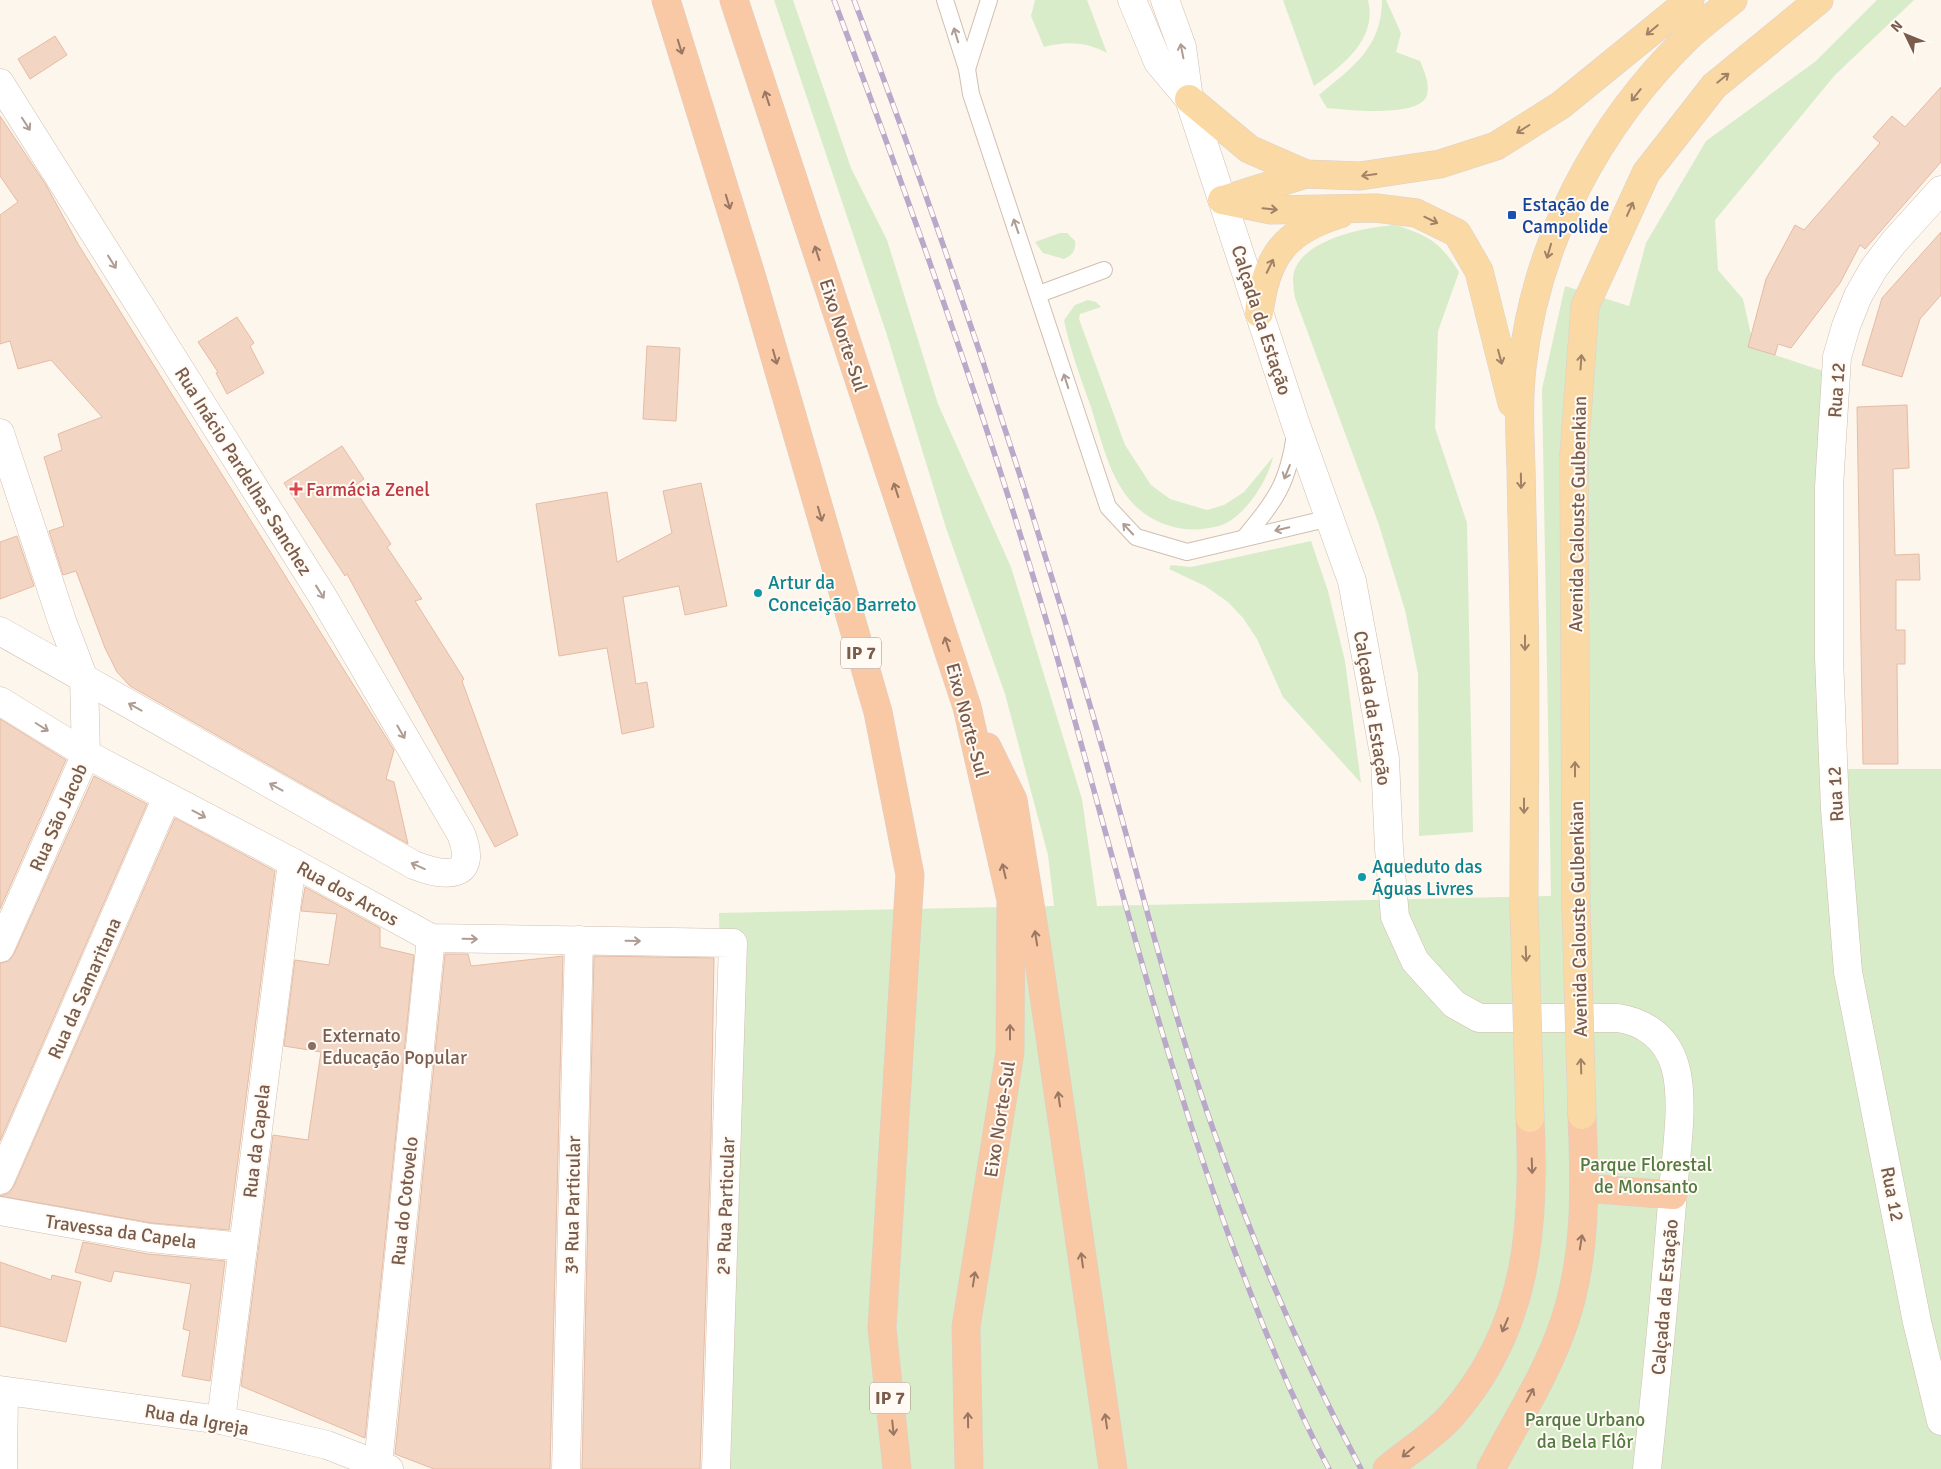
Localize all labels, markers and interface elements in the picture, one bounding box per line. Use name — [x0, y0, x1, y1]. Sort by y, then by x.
north arrow — [1881, 10, 1931, 60]
text: N — [1887, 17, 1906, 36]
one-way arrow — [1646, 25, 1659, 36]
one-way arrow — [951, 27, 960, 43]
one-way arrow — [676, 38, 686, 54]
one-way arrow — [1177, 43, 1187, 59]
one-way arrow — [1716, 72, 1729, 83]
one-way arrow — [1631, 88, 1642, 101]
one-way arrow — [761, 91, 771, 107]
one-way arrow — [22, 116, 32, 130]
one-way arrow — [1516, 124, 1530, 134]
one-way arrow — [1361, 170, 1377, 180]
one-way arrow — [724, 193, 734, 209]
place label: Estação de Campolide — [1522, 193, 1609, 239]
one-way arrow — [1625, 202, 1635, 217]
one-way arrow — [1262, 204, 1278, 214]
marker: Estação de Campolide — [1506, 209, 1518, 221]
one-way arrow — [1423, 216, 1438, 225]
one-way arrow — [1011, 219, 1020, 235]
street label: Calçada da Estação — [1225, 242, 1297, 398]
one-way arrow — [1543, 243, 1553, 259]
one-way arrow — [812, 245, 821, 261]
one-way arrow — [106, 255, 117, 269]
one-way arrow — [1266, 259, 1276, 274]
street label: Eixo Norte-Sul — [813, 276, 873, 395]
one-way arrow — [771, 349, 780, 365]
one-way arrow — [1495, 349, 1505, 365]
one-way arrow — [1577, 354, 1586, 370]
street label: Rua 12 — [1823, 361, 1851, 419]
street label: Rua Inácio Pardelhas Sanchez — [169, 363, 317, 580]
one-way arrow — [1061, 373, 1071, 389]
street label: Avenida Calouste Gulbenkian — [1564, 396, 1592, 632]
one-way arrow — [1282, 464, 1291, 479]
one-way arrow — [1516, 472, 1526, 489]
place label: Farmácia Zenel — [306, 478, 430, 502]
one-way arrow — [890, 482, 900, 498]
marker: Farmácia Zenel — [290, 483, 302, 495]
one-way arrow — [816, 505, 826, 521]
one-way arrow — [1122, 522, 1134, 535]
one-way arrow — [1275, 525, 1291, 534]
place label: Artur da Conceição Barreto — [768, 571, 916, 617]
one-way arrow — [315, 584, 325, 598]
marker: Artur da Conceição Barreto — [752, 587, 764, 599]
street label: Calçada da Estação — [1348, 629, 1396, 787]
one-way arrow — [1520, 635, 1529, 651]
one-way arrow — [941, 637, 951, 653]
road number: IP 7 — [841, 638, 881, 668]
street label: Eixo Norte-Sul — [940, 660, 994, 780]
one-way arrow — [128, 702, 142, 712]
one-way arrow — [34, 722, 48, 732]
one-way arrow — [397, 725, 407, 739]
street label: Rua São Jacob — [24, 760, 93, 875]
one-way arrow — [1570, 761, 1580, 778]
street label: Rua 12 — [1823, 765, 1849, 822]
one-way arrow — [269, 782, 284, 792]
one-way arrow — [1519, 798, 1529, 814]
street label: Avenida Calouste Gulbenkian — [1565, 801, 1593, 1037]
one-way arrow — [191, 809, 206, 819]
place label: Aqueduto das Águas Livres — [1372, 855, 1482, 901]
street label: Rua dos Arcos — [292, 856, 403, 932]
one-way arrow — [411, 861, 426, 870]
one-way arrow — [999, 863, 1008, 879]
marker: Aqueduto das Águas Livres — [1356, 871, 1368, 883]
street label: Rua da Samaritana — [43, 914, 127, 1063]
one-way arrow — [1031, 931, 1041, 947]
one-way arrow — [462, 934, 478, 944]
one-way arrow — [624, 936, 640, 946]
one-way arrow — [1521, 946, 1530, 962]
place label: Externato Educação Popular — [322, 1024, 467, 1070]
one-way arrow — [1005, 1025, 1015, 1041]
marker: Externato Educação Popular — [306, 1040, 318, 1052]
street label: Eixo Norte-Sul — [979, 1059, 1021, 1179]
one-way arrow — [1576, 1059, 1585, 1075]
street label: Rua da Capela — [238, 1083, 276, 1200]
one-way arrow — [1054, 1091, 1064, 1107]
street label: Rua do Cotovelo — [386, 1135, 424, 1267]
street label: 3ª Rua Particular — [560, 1136, 586, 1275]
street label: 2ª Rua Particular — [712, 1136, 740, 1276]
park label: Parque Florestal de Monsanto — [1580, 1153, 1712, 1199]
one-way arrow — [1528, 1158, 1537, 1174]
street label: Rua 12 — [1875, 1165, 1909, 1224]
street label: Travessa da Capela — [44, 1209, 198, 1254]
street label: Calçada da Estação — [1646, 1218, 1684, 1376]
one-way arrow — [1576, 1234, 1586, 1250]
one-way arrow — [1077, 1252, 1087, 1268]
one-way arrow — [969, 1272, 979, 1288]
one-way arrow — [1500, 1317, 1510, 1332]
road number: IP 7 — [870, 1382, 910, 1414]
one-way arrow — [1526, 1388, 1535, 1403]
street label: Rua da Igreja — [143, 1399, 251, 1441]
park label: Parque Urbano da Bela Flôr — [1525, 1408, 1645, 1454]
one-way arrow — [963, 1413, 973, 1429]
one-way arrow — [1100, 1413, 1110, 1429]
one-way arrow — [888, 1420, 898, 1436]
one-way arrow — [1402, 1446, 1415, 1457]

